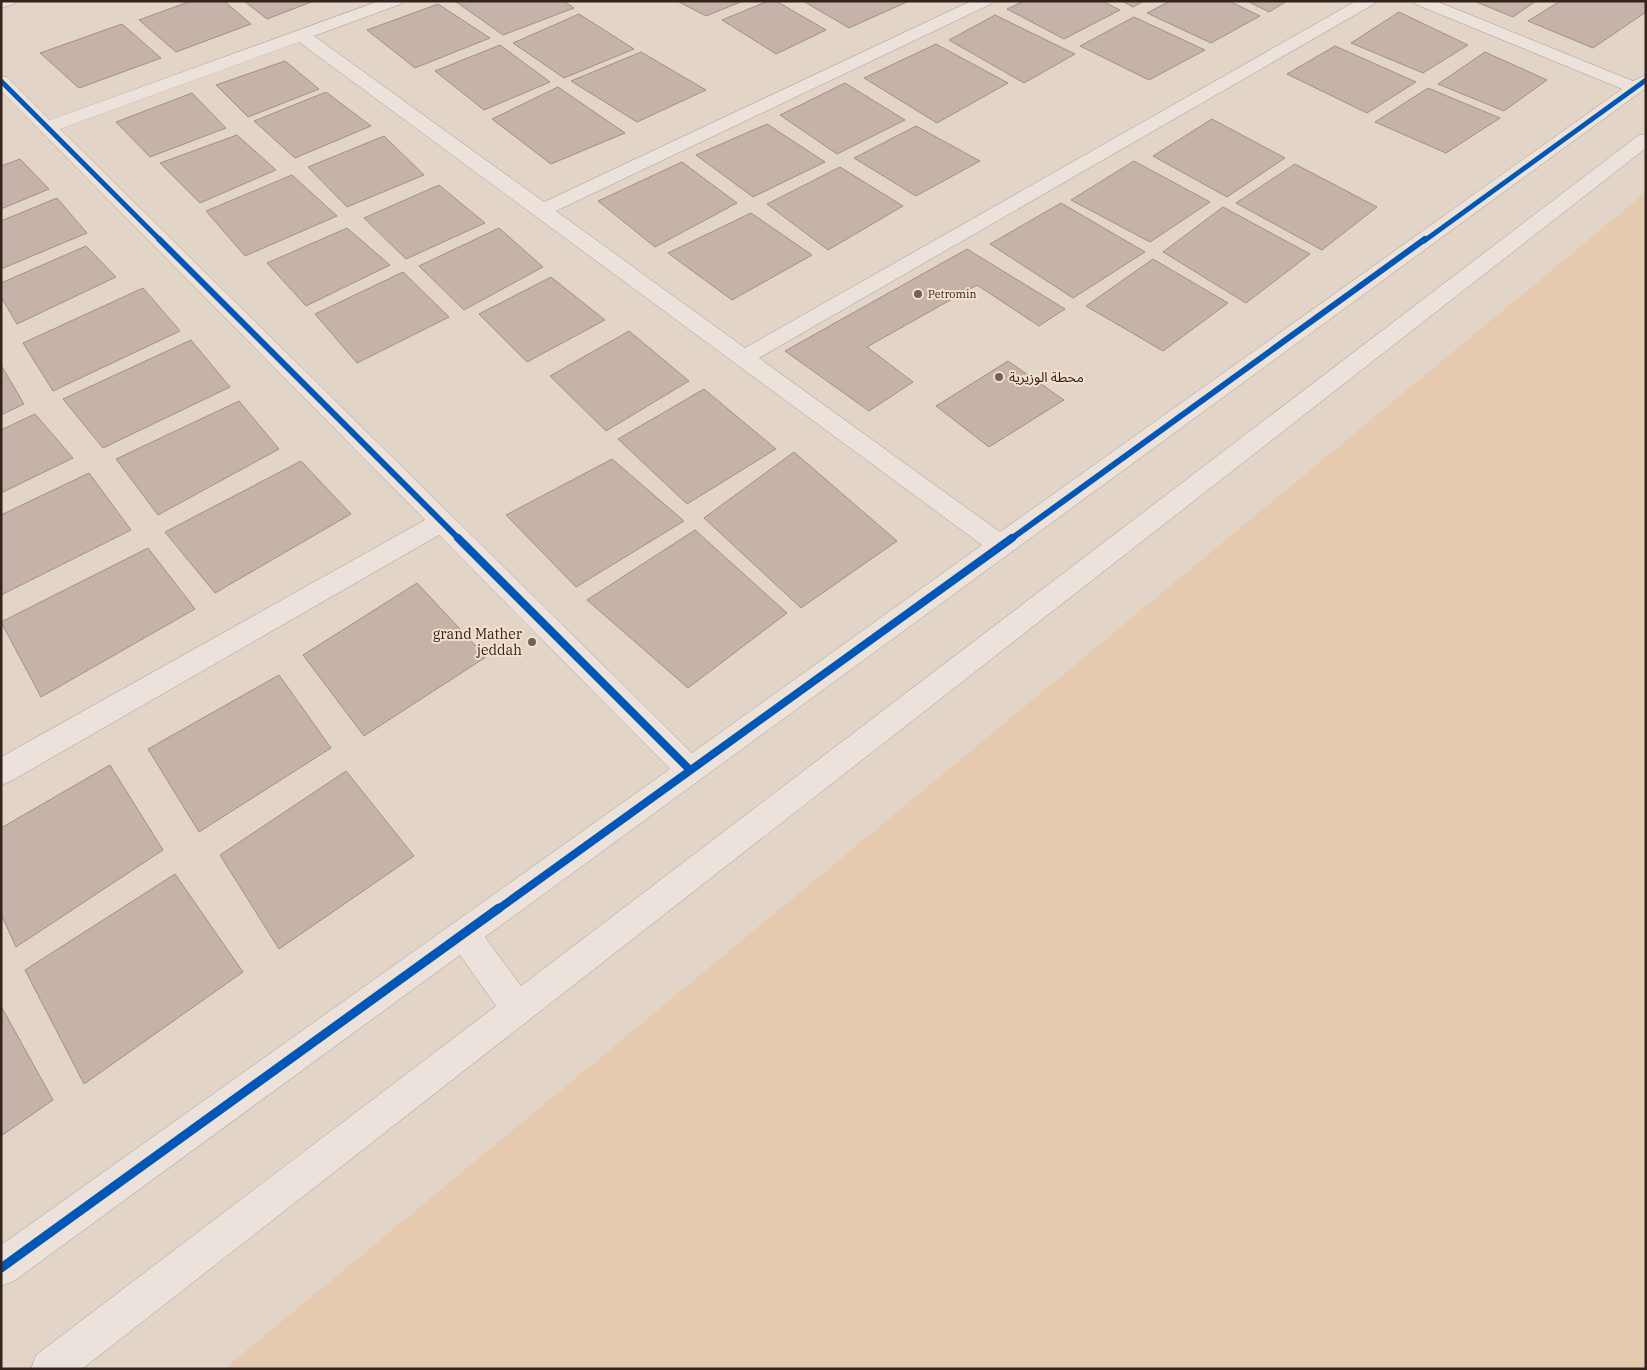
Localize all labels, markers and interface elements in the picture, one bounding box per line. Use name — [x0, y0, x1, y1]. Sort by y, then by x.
place label: Petromin — [928, 287, 977, 301]
marker: Petromin — [912, 288, 924, 300]
place label: محطة الوزيرية — [1009, 368, 1084, 386]
marker: محطة الوزيرية — [993, 371, 1005, 383]
place label: grand Mather jeddah — [433, 625, 523, 659]
marker: grand Mather jeddah — [526, 636, 538, 648]

